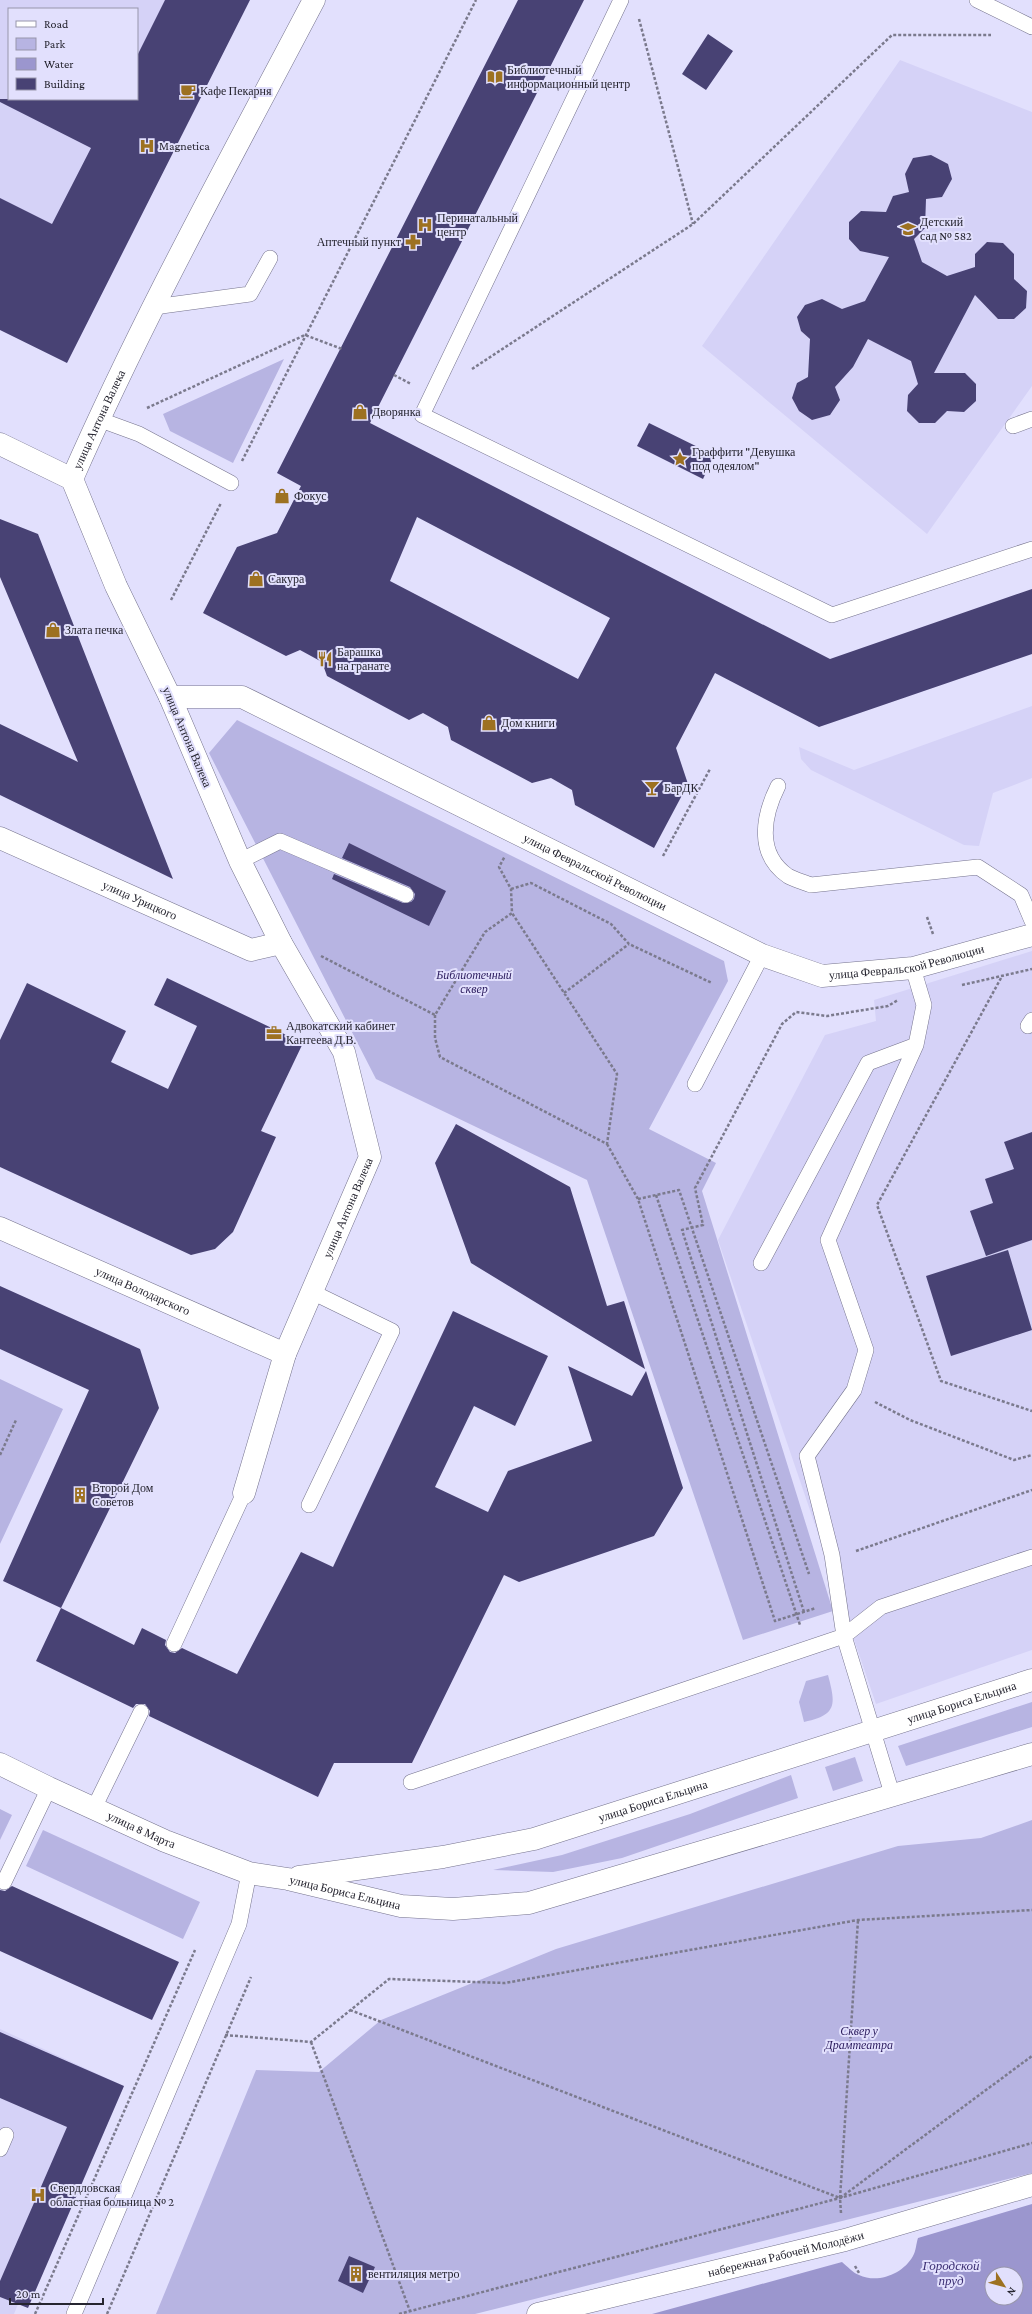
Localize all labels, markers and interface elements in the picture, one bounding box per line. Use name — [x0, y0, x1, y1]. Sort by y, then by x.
legend — [8, 8, 138, 100]
text: Road — [44, 17, 69, 31]
text: Park — [44, 37, 66, 51]
text: Water — [44, 57, 74, 71]
place label: Библиотечный информационный центр — [507, 63, 630, 91]
library icon: Библиотечный информационный центр — [486, 68, 504, 86]
text: Building — [44, 77, 85, 91]
cafe icon: Кафе Пекарня — [179, 82, 197, 100]
place label: Кафе Пекарня — [200, 84, 272, 98]
hospital icon: Magnetica — [138, 137, 156, 155]
place label: Magnetica — [159, 139, 210, 153]
place label: Перинатальный центр — [437, 211, 519, 239]
place label: Детский сад № 582 — [920, 215, 972, 243]
hospital icon: Перинатальный центр — [416, 216, 434, 234]
school or university icon: Детский сад № 582 — [899, 220, 917, 238]
pharmacy icon: Аптечный пункт — [404, 233, 422, 251]
place label: Аптечный пункт — [317, 235, 402, 249]
street label: улица Антона Валека — [70, 367, 129, 471]
shop icon: Дворянка — [351, 403, 369, 421]
place label: Дворянка — [372, 405, 421, 419]
place label: Граффити "Девушка под одеялом" — [692, 445, 796, 473]
place icon: Граффити "Девушка под одеялом" — [671, 450, 689, 468]
shop icon: Фокус — [273, 487, 291, 505]
place label: Фокус — [294, 489, 326, 503]
shop icon: Сакура — [247, 570, 265, 588]
place label: Сакура — [268, 572, 305, 586]
shop icon: Злата печка — [44, 621, 62, 639]
place label: Злата печка — [65, 623, 124, 637]
place label: Барашка на гранате — [337, 645, 389, 673]
restaurant icon: Барашка на гранате — [316, 650, 334, 668]
street label: улица Антона Валека — [159, 685, 215, 790]
shop icon: Дом книги — [480, 714, 498, 732]
place label: Дом книги — [501, 716, 555, 730]
bar icon: БарДК — [643, 779, 661, 797]
place label: БарДК — [664, 781, 699, 795]
street label: улица Февральской Революции — [521, 831, 669, 914]
street label: улица Урицкого — [100, 878, 179, 923]
street label: улица Февральской Революции — [828, 941, 986, 982]
park label: Библиотечный сквер — [435, 968, 512, 996]
place label: Адвокатский кабинет Кантеева Д.В. — [286, 1019, 396, 1047]
office icon: Адвокатский кабинет Кантеева Д.В. — [265, 1024, 283, 1042]
street label: улица Антона Валека — [320, 1155, 376, 1260]
street label: улица Володарского — [93, 1264, 192, 1318]
place label: Второй Дом Советов — [92, 1481, 154, 1509]
building icon: Второй Дом Советов — [71, 1486, 89, 1504]
street label: улица Бориса Ельцина — [905, 1678, 1019, 1726]
street label: улица Бориса Ельцина — [597, 1777, 710, 1825]
street label: улица 8 Марта — [105, 1809, 178, 1852]
street label: улица Бориса Ельцина — [288, 1873, 403, 1913]
park label: Сквер у Драмтеатра — [824, 2024, 893, 2052]
place label: Свердловская областная больница № 2 — [50, 2181, 174, 2209]
hospital icon: Свердловская областная больница № 2 — [29, 2186, 47, 2204]
street label: набережная Рабочей Молодёжи — [706, 2228, 866, 2280]
water label: Городской пруд — [922, 2258, 980, 2288]
building icon: вентиляция метро — [347, 2265, 365, 2283]
north arrow — [984, 2266, 1024, 2306]
place label: вентиляция метро — [368, 2267, 459, 2281]
scale bar — [10, 2280, 103, 2306]
text: N — [1005, 2285, 1019, 2299]
text: 20 m — [16, 2287, 41, 2301]

